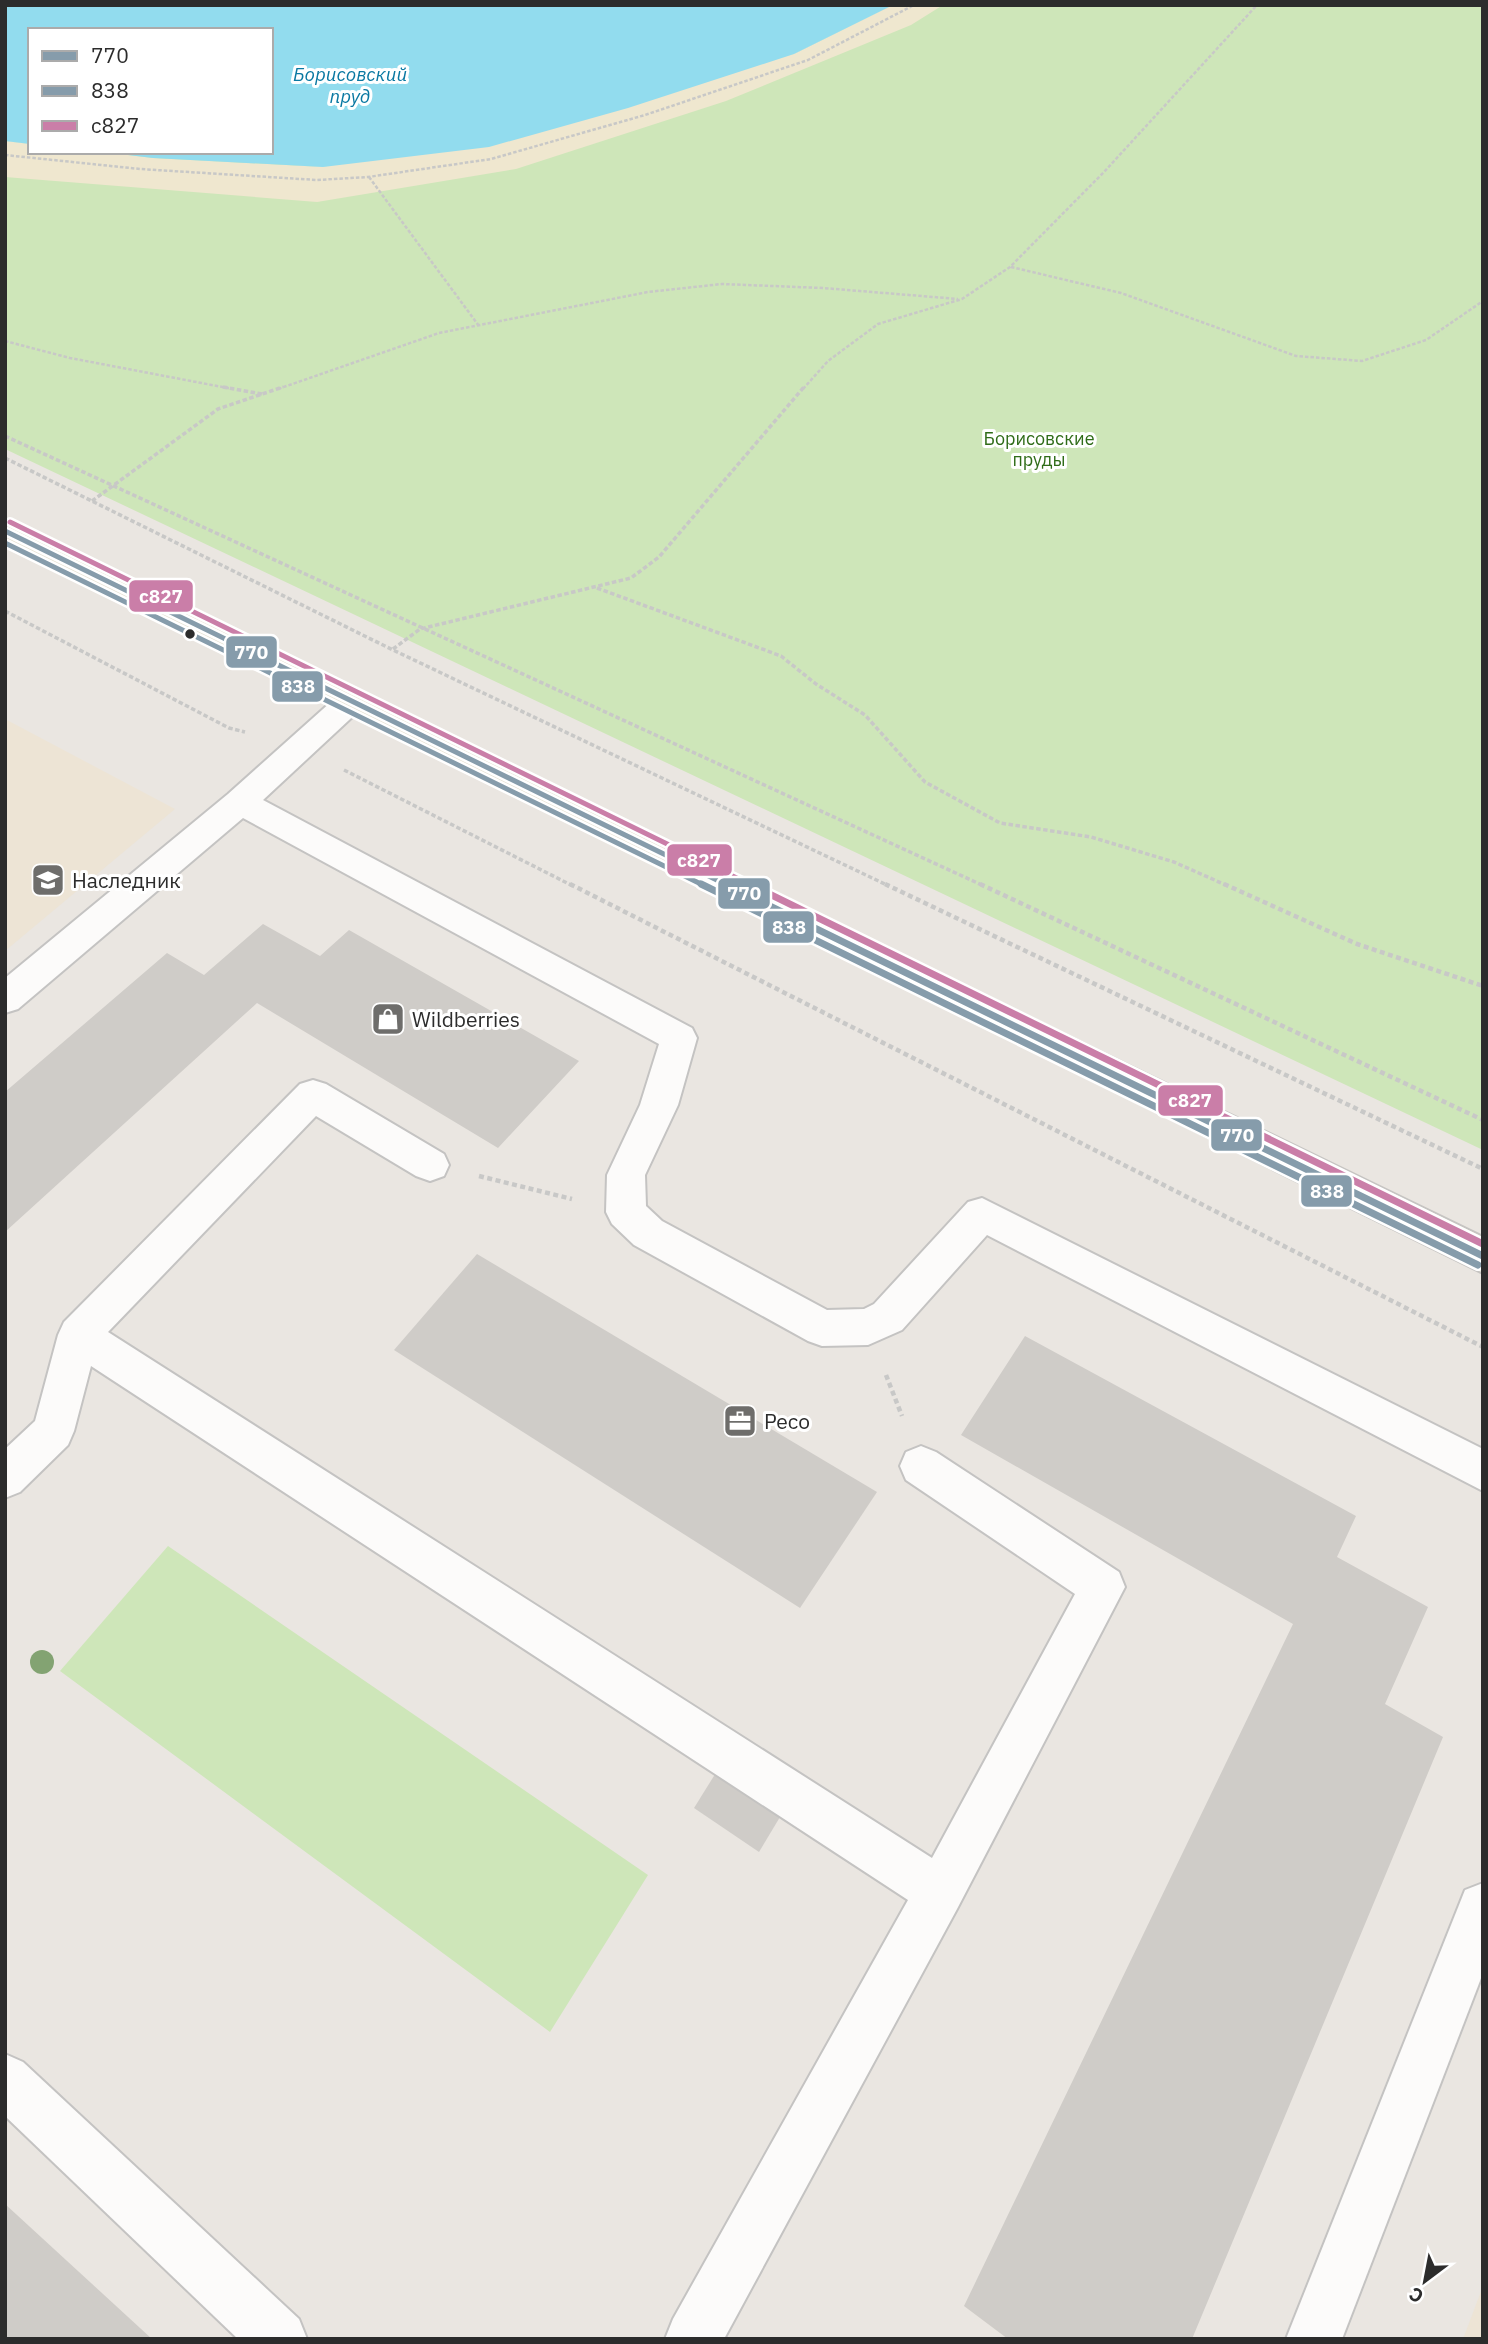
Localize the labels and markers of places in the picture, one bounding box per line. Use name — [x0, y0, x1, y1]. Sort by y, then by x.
unlabelled marker — [183, 627, 197, 641]
school or university icon: Наследник — [29, 861, 67, 899]
place label: Наследник — [72, 866, 181, 894]
shop icon: Wildberries — [369, 1000, 407, 1038]
place label: Wildberries — [412, 1005, 520, 1033]
office icon: Ресо — [721, 1402, 759, 1440]
place label: Ресо — [764, 1407, 810, 1435]

